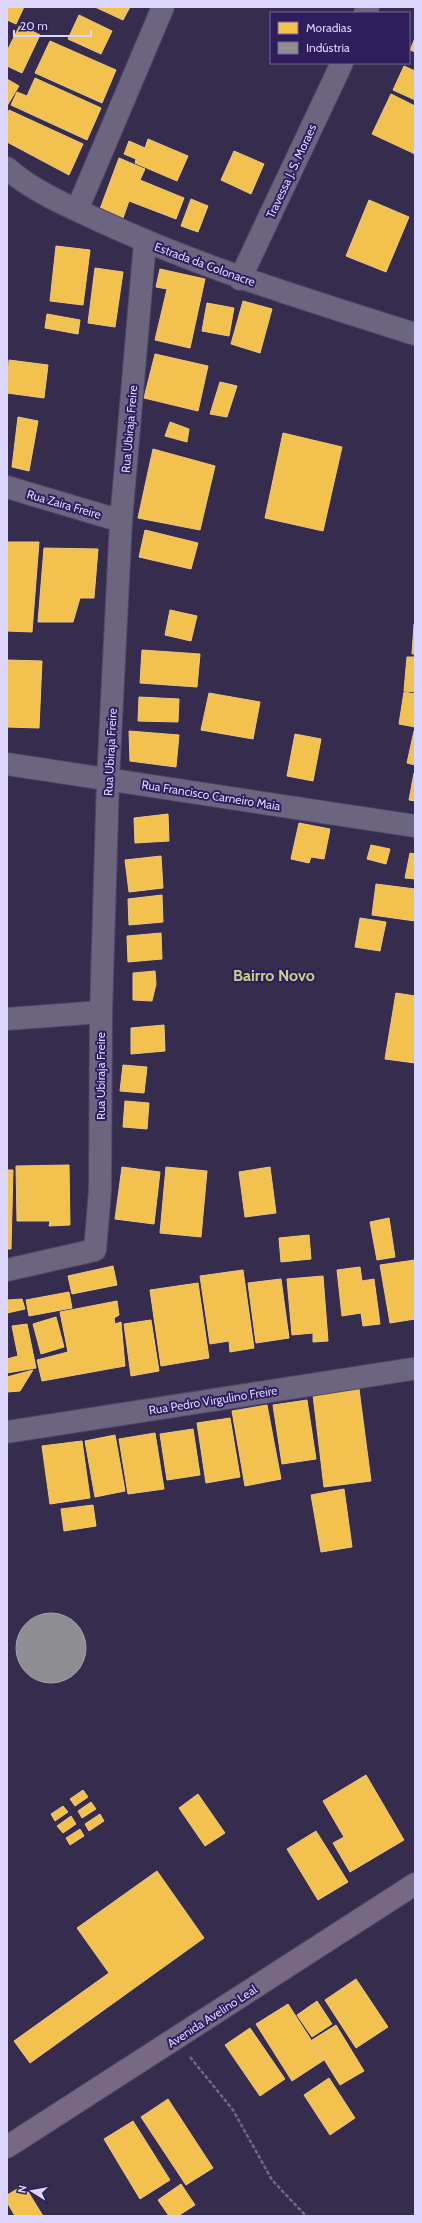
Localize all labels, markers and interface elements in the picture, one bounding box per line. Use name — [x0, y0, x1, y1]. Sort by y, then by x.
scale bar — [14, 12, 91, 38]
legend — [270, 12, 410, 64]
text: 20 m — [20, 18, 48, 33]
text: Moradias — [306, 20, 352, 35]
text: Indústria — [306, 40, 350, 55]
street label: Travessa J. S. Moraes — [263, 122, 319, 220]
street label: Estrada da Colonacre — [153, 239, 257, 289]
street label: Rua Ubiraja Freire — [118, 385, 140, 473]
street label: Rua Zaira Freire — [25, 486, 103, 522]
street label: Rua Ubiraja Freire — [100, 708, 120, 796]
street label: Rua Francisco Carneiro Maia — [140, 777, 282, 813]
district label: Bairro Novo — [233, 966, 315, 985]
street label: Rua Ubiraja Freire — [93, 1032, 108, 1120]
street label: Rua Pedro Virgulino Freire — [148, 1382, 278, 1418]
street label: Avenida Avelino Leal — [164, 1981, 260, 2051]
north arrow — [12, 2171, 52, 2211]
text: N — [15, 2184, 30, 2194]

